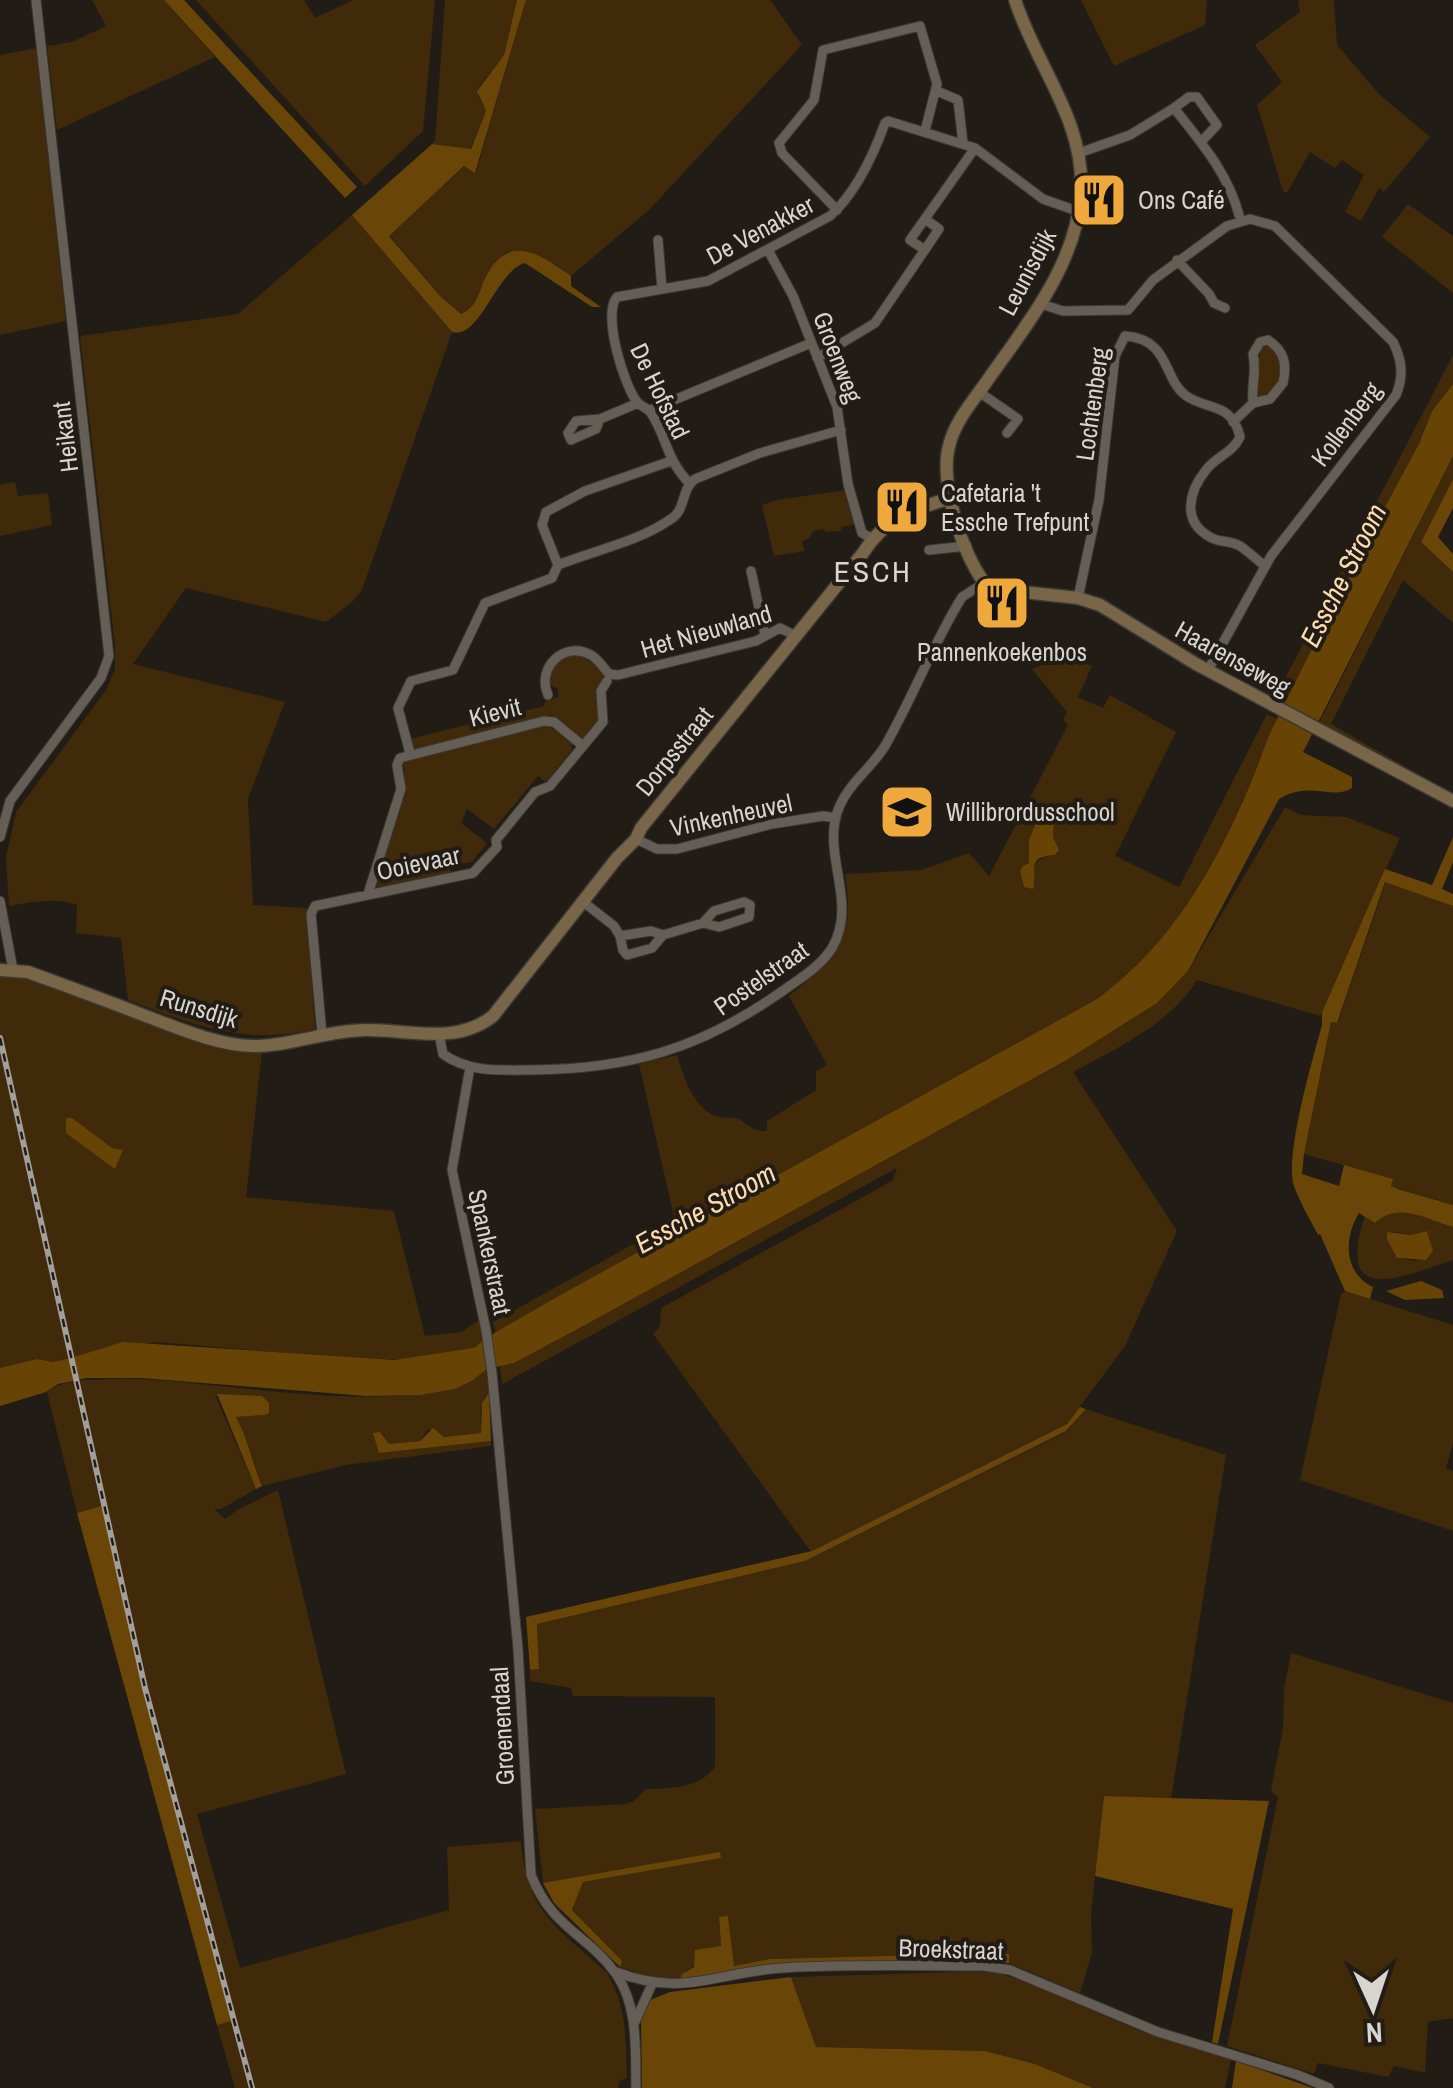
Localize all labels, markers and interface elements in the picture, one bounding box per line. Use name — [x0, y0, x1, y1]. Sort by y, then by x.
restaurant icon: Ons Café — [1069, 170, 1129, 230]
place label: Ons Café — [1138, 183, 1225, 217]
street label: De Venakker — [700, 187, 820, 273]
street label: Leunisdijk — [990, 222, 1064, 321]
street label: Groenweg — [805, 307, 871, 408]
street label: De Hofstad — [622, 337, 698, 445]
street label: Lochtenberg — [1067, 345, 1117, 463]
street label: Kollenberg — [1303, 374, 1389, 473]
street label: Heikant — [44, 400, 86, 474]
place label: Cafetaria 't Essche Trefpunt — [941, 476, 1089, 539]
restaurant icon: Cafetaria 't Essche Trefpunt — [872, 477, 932, 537]
water label: Essche Stroom — [1291, 497, 1395, 653]
district label: ESCH — [834, 551, 912, 591]
restaurant icon: Pannenkoekenbos — [972, 573, 1032, 633]
street label: Het Nieuwland — [637, 596, 775, 666]
street label: Haarenseweg — [1169, 612, 1297, 704]
place label: Pannenkoekenbos — [917, 635, 1087, 669]
street label: Kievit — [465, 689, 525, 735]
street label: Dorpsstraat — [627, 699, 721, 803]
school or university icon: Willibrordusschool — [877, 782, 937, 842]
street label: Vinkenheuvel — [667, 785, 795, 845]
place label: Willibrordusschool — [946, 795, 1115, 829]
street label: Ooievaar — [373, 838, 463, 888]
street label: Postelstraat — [707, 933, 815, 1023]
street label: Runsdijk — [156, 980, 243, 1036]
water label: Essche Stroom — [628, 1154, 782, 1262]
street label: Spankerstraat — [460, 1186, 520, 1318]
street label: Groenendaal — [482, 1666, 522, 1786]
street label: Broekstraat — [898, 1930, 1004, 1968]
north arrow — [1323, 1958, 1423, 2058]
text: N — [1365, 2014, 1384, 2052]

